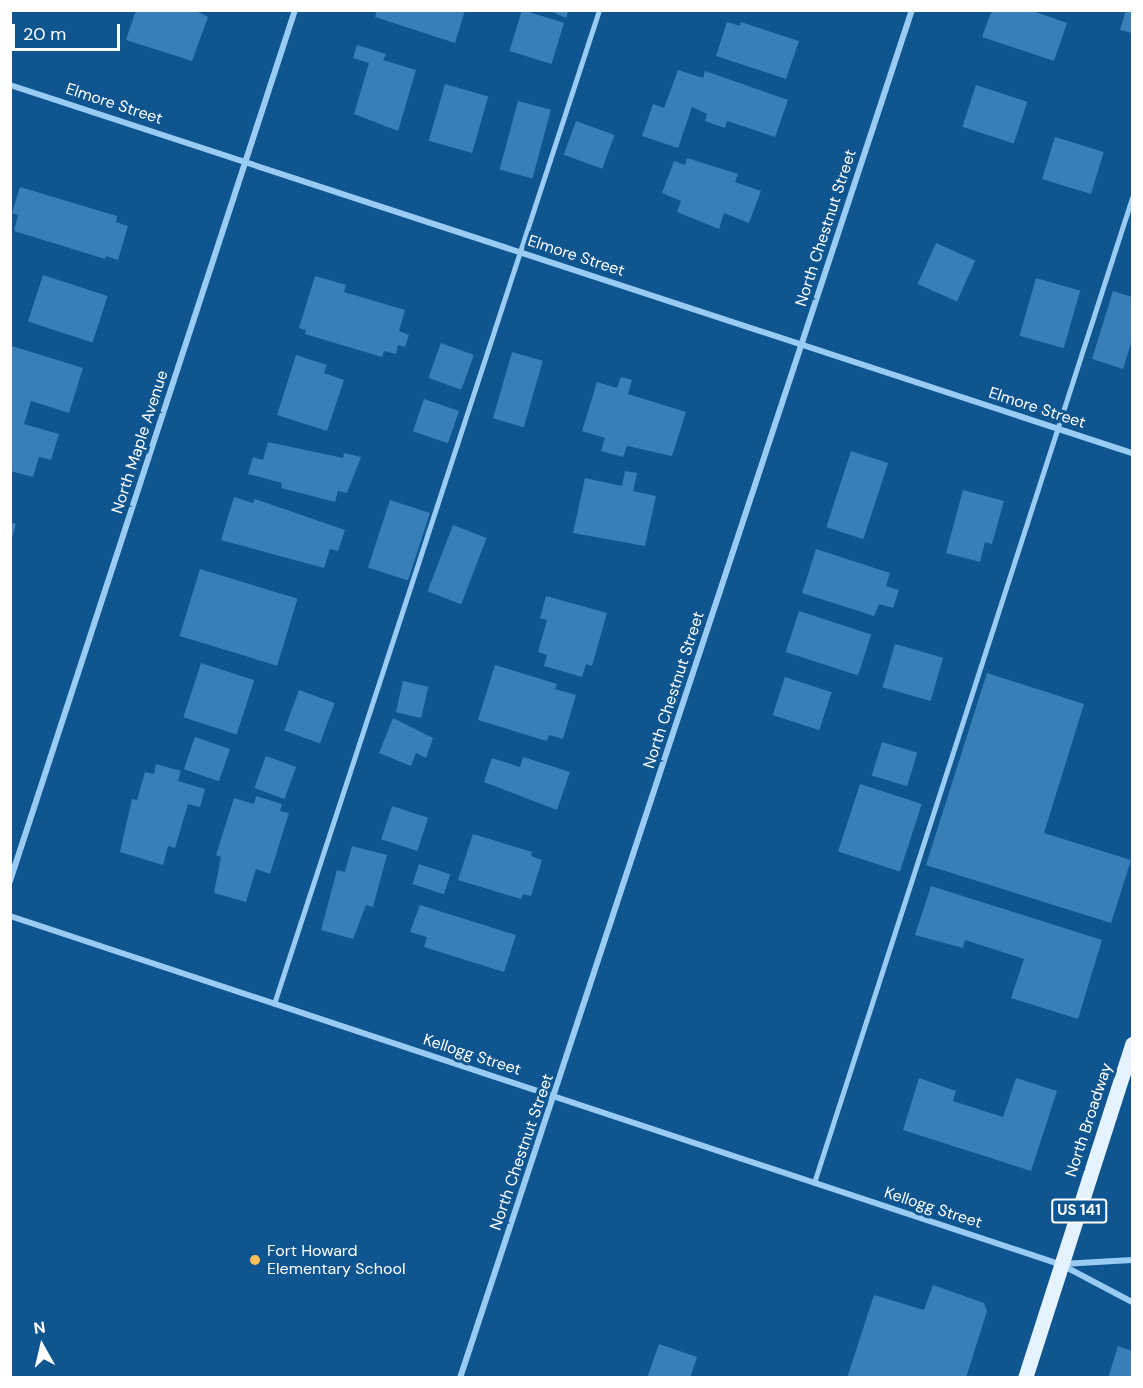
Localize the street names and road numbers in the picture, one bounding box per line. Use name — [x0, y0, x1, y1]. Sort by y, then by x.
street label: Elmore Street — [63, 79, 165, 129]
street label: North Chestnut Street — [792, 147, 860, 309]
street label: Elmore Street — [525, 231, 627, 281]
street label: North Maple Avenue — [108, 368, 172, 516]
street label: Elmore Street — [986, 383, 1088, 433]
street label: North Chestnut Street — [640, 609, 708, 771]
street label: Kellogg Street — [421, 1030, 523, 1080]
street label: North Broadway — [1061, 1060, 1117, 1180]
street label: North Chestnut Street — [486, 1071, 558, 1233]
street label: Kellogg Street — [882, 1183, 984, 1233]
road number: US 141 — [1050, 1199, 1108, 1223]

